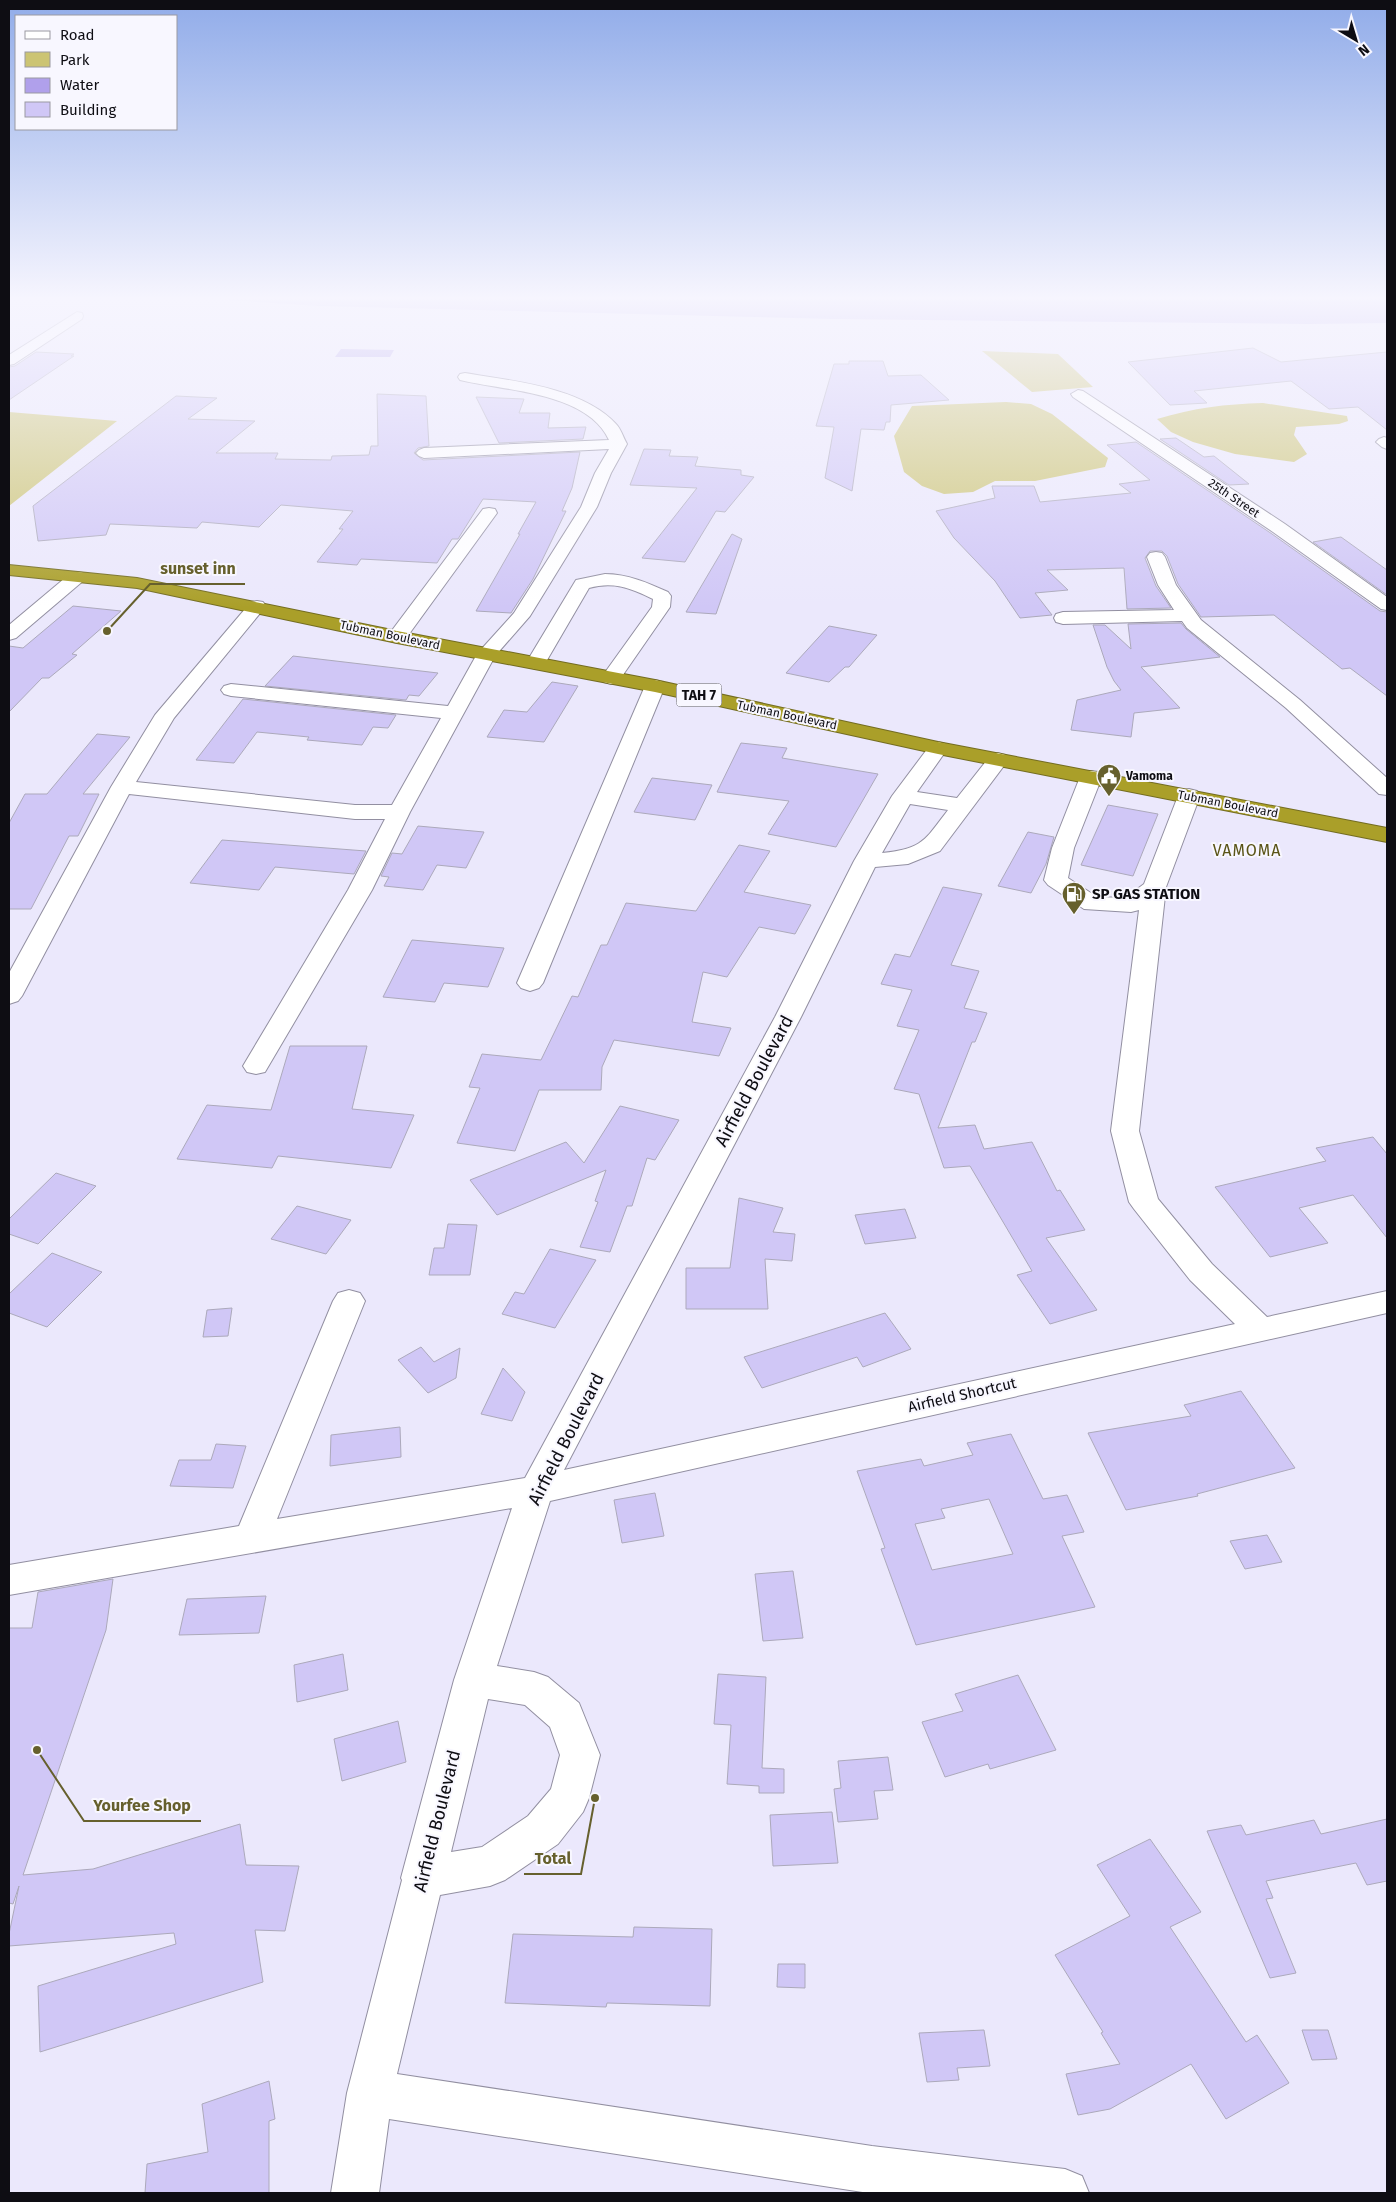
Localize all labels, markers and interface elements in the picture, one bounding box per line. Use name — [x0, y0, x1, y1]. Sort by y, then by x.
legend — [15, 15, 178, 130]
north arrow — [1331, 15, 1381, 65]
text: Road — [60, 26, 95, 44]
text: N — [1355, 40, 1373, 59]
text: Park — [60, 51, 90, 69]
text: Water — [60, 76, 99, 94]
text: Building — [60, 101, 116, 119]
street label: 25th Street — [1206, 476, 1263, 521]
callout: sunset inn — [150, 553, 245, 584]
text: sunset inn — [160, 559, 236, 578]
street label: Tubman Boulevard — [339, 618, 441, 652]
road number: TAH 7 — [676, 684, 722, 706]
street label: Tubman Boulevard — [736, 698, 838, 732]
public building icon: Vamoma — [1096, 763, 1122, 797]
place label: Vamoma — [1125, 769, 1173, 783]
street label: Tubman Boulevard — [1177, 787, 1279, 821]
district label: VAMOMA — [1213, 841, 1281, 860]
fuel station icon: SP GAS STATION — [1061, 881, 1087, 915]
place label: SP GAS STATION — [1092, 885, 1200, 903]
street label: Airfield Boulevard — [710, 1012, 798, 1150]
street label: Airfield Boulevard — [523, 1369, 609, 1509]
street label: Airfield Shortcut — [906, 1374, 1018, 1416]
street label: Airfield Boulevard — [409, 1748, 465, 1894]
callout: Yourfee Shop — [84, 1790, 201, 1821]
text: Yourfee Shop — [92, 1796, 191, 1815]
callout: Total — [524, 1843, 581, 1874]
text: Total — [535, 1849, 571, 1868]

